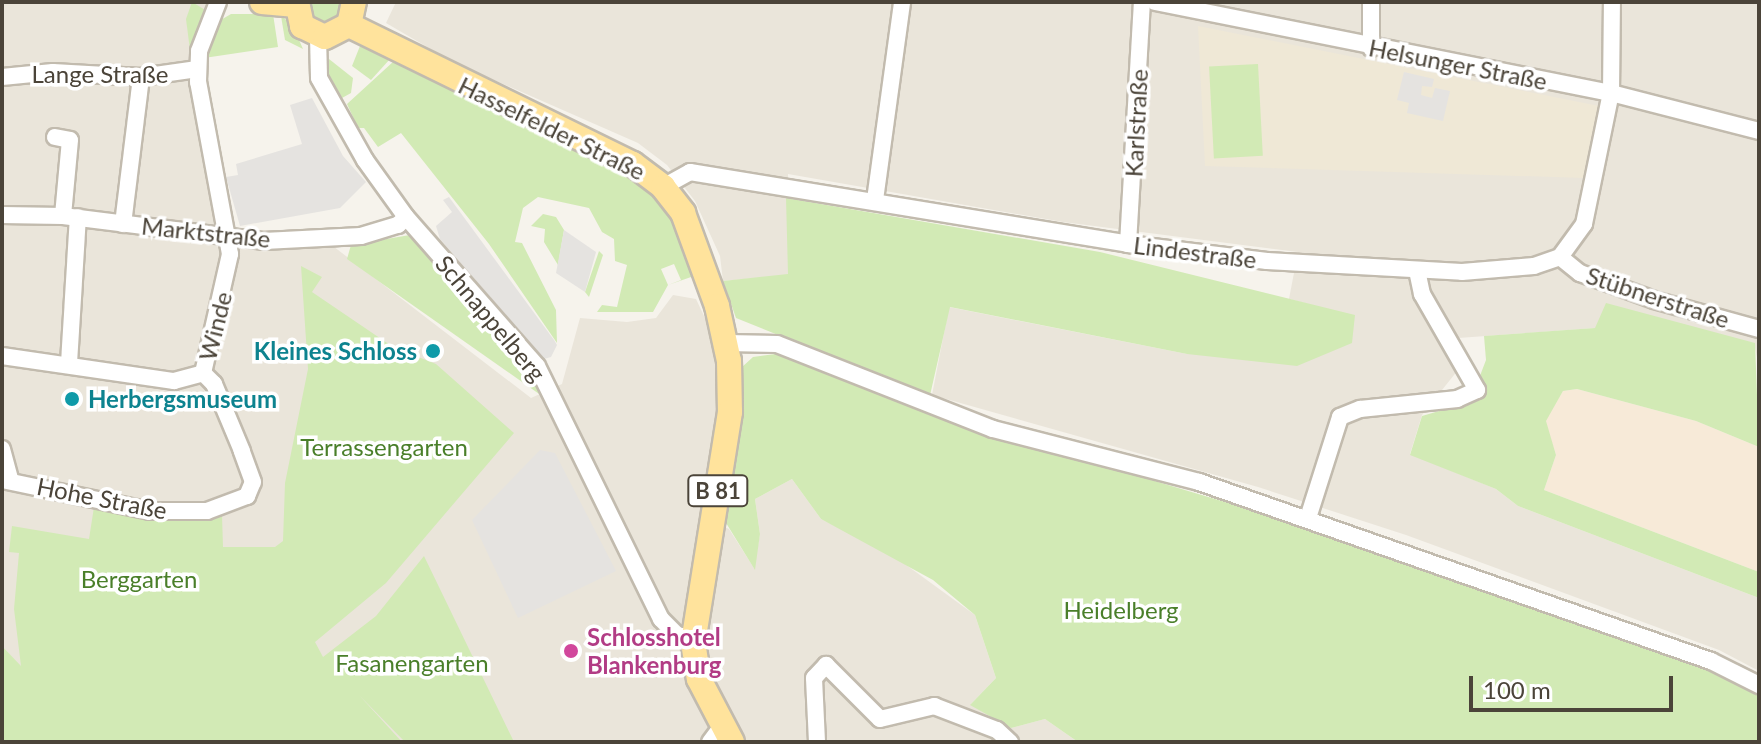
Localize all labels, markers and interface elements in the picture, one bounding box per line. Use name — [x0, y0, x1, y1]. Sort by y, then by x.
street label: Helsunger Straße — [1366, 33, 1550, 95]
street label: Lange Straße — [32, 60, 168, 88]
street label: Karlstraße — [1119, 68, 1153, 178]
street label: Hasselfelder Straße — [454, 70, 650, 186]
street label: Marktstraße — [140, 211, 272, 253]
street label: Lindestraße — [1132, 230, 1258, 274]
street label: Schnappelberg — [430, 249, 552, 387]
street label: Stübnerstraße — [1583, 260, 1733, 334]
street label: Winde — [193, 289, 237, 363]
place label: Kleines Schloss — [254, 337, 417, 365]
marker: Kleines Schloss — [424, 342, 442, 360]
place label: Herbergsmuseum — [88, 385, 277, 413]
marker: Herbergsmuseum — [63, 390, 81, 408]
park label: Terrassengarten — [300, 433, 468, 461]
street label: Hohe Straße — [35, 471, 169, 525]
road number: B 81 — [686, 473, 750, 509]
park label: Berggarten — [81, 565, 197, 593]
park label: Heidelberg — [1063, 596, 1179, 624]
place label: Schlosshotel Blankenburg — [587, 623, 721, 679]
marker: Schlosshotel Blankenburg — [562, 642, 580, 660]
park label: Fasanengarten — [335, 649, 489, 677]
scale bar — [1473, 660, 1677, 710]
text: 100 m — [1483, 675, 1551, 704]

